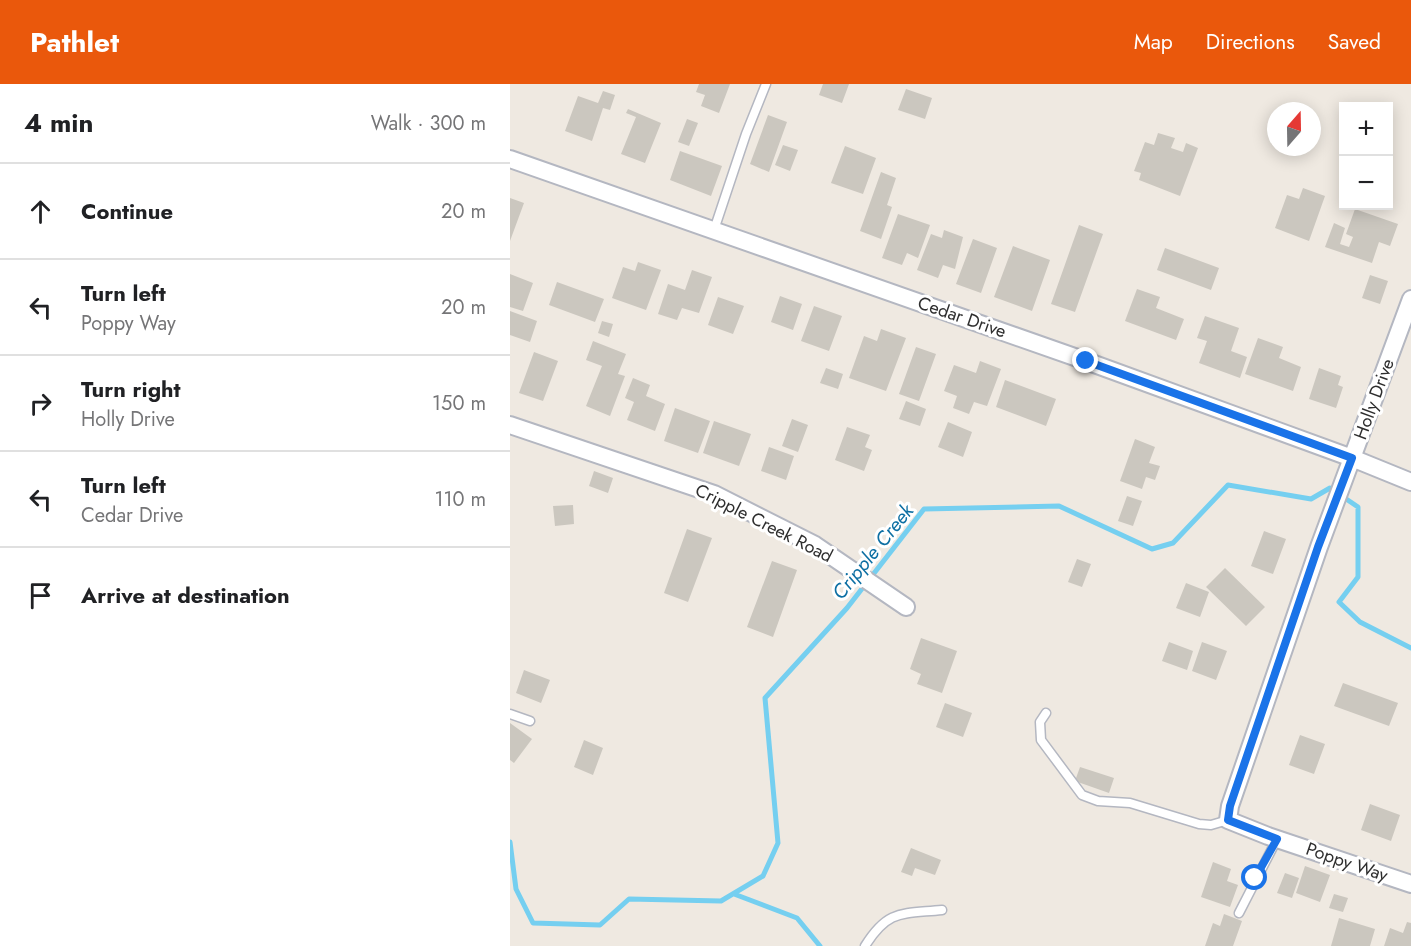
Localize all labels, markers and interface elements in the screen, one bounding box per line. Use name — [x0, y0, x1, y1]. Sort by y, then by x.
text: Pathlet — [30, 22, 119, 63]
text: Map — [1134, 27, 1173, 57]
text: Directions — [1206, 27, 1295, 57]
text: Saved — [1328, 27, 1381, 57]
north arrow — [1267, 102, 1321, 156]
map controls — [1339, 102, 1393, 210]
button: + — [1339, 102, 1393, 156]
text: 4 min — [24, 104, 93, 142]
text: Walk · 300 m — [371, 109, 486, 138]
button: − — [1339, 156, 1393, 210]
icon: ahead — [24, 195, 57, 228]
text: Continue — [81, 195, 173, 227]
text: 20 m — [441, 197, 486, 226]
text: Turn left — [81, 277, 166, 309]
street label: Cedar Drive — [914, 290, 1010, 344]
icon: left — [24, 291, 57, 324]
text: 20 m — [441, 293, 486, 322]
text: Poppy Way — [81, 309, 176, 338]
route end — [1072, 347, 1098, 373]
street label: Holly Drive — [1347, 355, 1401, 443]
text: Turn right — [81, 373, 181, 405]
icon: right — [24, 387, 57, 420]
text: 150 m — [432, 389, 486, 418]
text: Holly Drive — [81, 405, 175, 434]
text: Turn left — [81, 469, 166, 501]
street label: Cripple Creek Road — [691, 477, 837, 569]
icon: left — [24, 483, 57, 516]
text: 110 m — [434, 485, 486, 514]
water label: Cripple Creek — [825, 497, 922, 606]
text: Cedar Drive — [81, 501, 183, 530]
icon: arrive — [24, 579, 57, 612]
text: Arrive at destination — [81, 579, 290, 611]
street label: Poppy Way — [1302, 836, 1392, 888]
route start — [1241, 864, 1267, 890]

